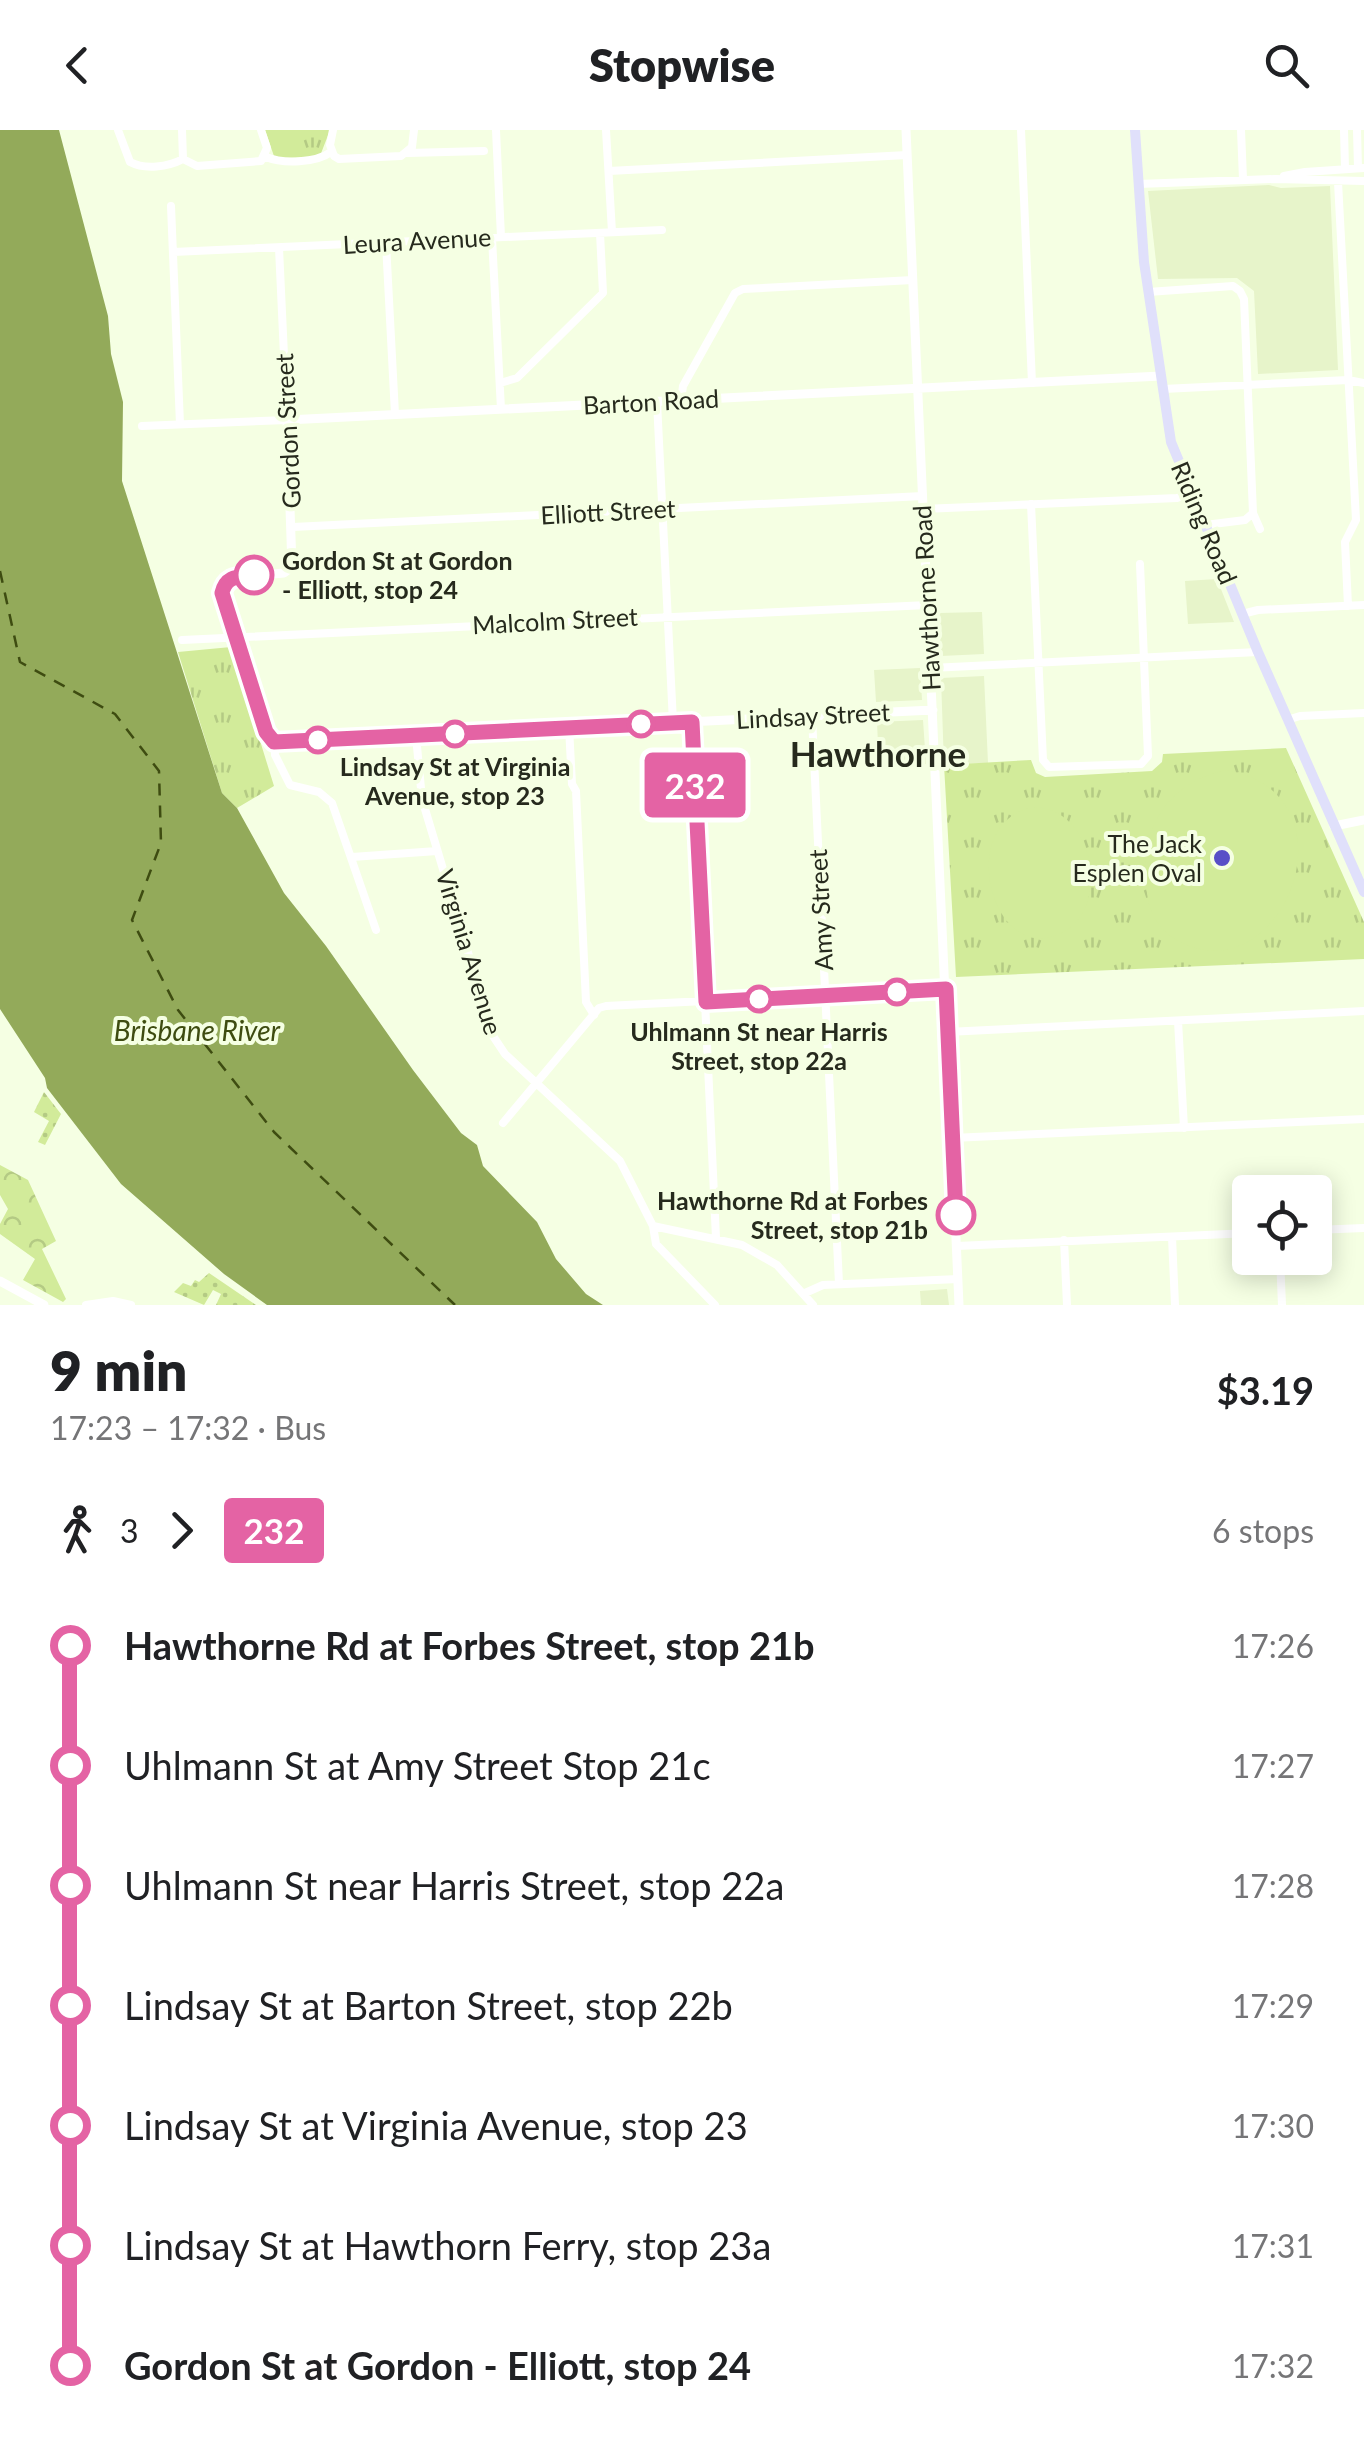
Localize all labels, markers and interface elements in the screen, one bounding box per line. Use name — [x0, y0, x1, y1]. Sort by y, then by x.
icon: back — [50, 38, 105, 93]
text: Stopwise — [589, 38, 775, 92]
icon: search — [1259, 38, 1314, 93]
street label: Leura Avenue — [342, 221, 492, 259]
street label: Gordon Street — [268, 353, 306, 509]
street label: Barton Road — [582, 382, 720, 420]
street label: Riding Road — [1166, 457, 1244, 588]
street label: Elliott Street — [540, 492, 676, 530]
street label: Hawthorne Road — [906, 504, 946, 692]
place label: Gordon St at Gordon - Elliott, stop 24 — [282, 545, 513, 604]
marker: Gordon St at Gordon - Elliott, stop 24 — [235, 556, 273, 594]
street label: Malcolm Street — [471, 601, 639, 639]
street label: Lindsay Street — [735, 696, 891, 734]
unlabelled marker — [628, 711, 654, 737]
marker: Lindsay St at Virginia Avenue, stop 23 — [442, 721, 468, 747]
unlabelled marker — [305, 727, 331, 753]
district label: Hawthorne — [790, 732, 966, 774]
place label: Lindsay St at Virginia Avenue, stop 23 — [340, 751, 570, 810]
line badge: 232 — [638, 752, 752, 818]
text: 232 — [665, 764, 725, 806]
place label: The Jack Esplen Oval — [1073, 828, 1202, 887]
marker: The Jack Esplen Oval — [1211, 847, 1233, 869]
street label: Amy Street — [802, 849, 838, 972]
street label: Virginia Avenue — [431, 865, 509, 1038]
unlabelled marker — [884, 979, 910, 1005]
marker: Uhlmann St near Harris Street, stop 22a — [746, 986, 772, 1012]
water label: Brisbane River — [114, 1013, 281, 1047]
place label: Uhlmann St near Harris Street, stop 22a — [630, 1016, 888, 1075]
map controls — [1232, 1175, 1332, 1275]
button: locate — [1232, 1175, 1332, 1275]
place label: Hawthorne Rd at Forbes Street, stop 21b — [657, 1185, 928, 1244]
marker: Hawthorne Rd at Forbes Street, stop 21b — [937, 1196, 975, 1234]
text: 9 min — [50, 1337, 187, 1403]
text: $3.19 — [1217, 1367, 1314, 1413]
text: 17:23 – 17:32 · Bus — [50, 1408, 326, 1447]
icon: walk — [50, 1503, 105, 1558]
icon: forward — [154, 1503, 209, 1558]
text: 232 — [244, 1509, 304, 1551]
text: 3 — [120, 1511, 139, 1550]
text: 6 stops — [1212, 1511, 1314, 1550]
text: Hawthorne Rd at Forbes Street, stop 21b — [124, 1622, 815, 1668]
text: 17:26 — [1232, 1626, 1314, 1665]
text: Uhlmann St at Amy Street Stop 21c — [124, 1742, 711, 1788]
text: 17:27 — [1232, 1746, 1314, 1785]
text: Uhlmann St near Harris Street, stop 22a — [124, 1862, 784, 1908]
text: 17:28 — [1232, 1866, 1314, 1905]
text: Lindsay St at Barton Street, stop 22b — [124, 1982, 733, 2028]
text: 17:29 — [1232, 1986, 1314, 2025]
text: Lindsay St at Virginia Avenue, stop 23 — [124, 2102, 748, 2148]
text: 17:30 — [1232, 2106, 1314, 2145]
text: Lindsay St at Hawthorn Ferry, stop 23a — [124, 2222, 771, 2268]
text: 17:31 — [1232, 2226, 1314, 2265]
text: Gordon St at Gordon - Elliott, stop 24 — [124, 2342, 751, 2388]
text: 17:32 — [1232, 2346, 1314, 2385]

